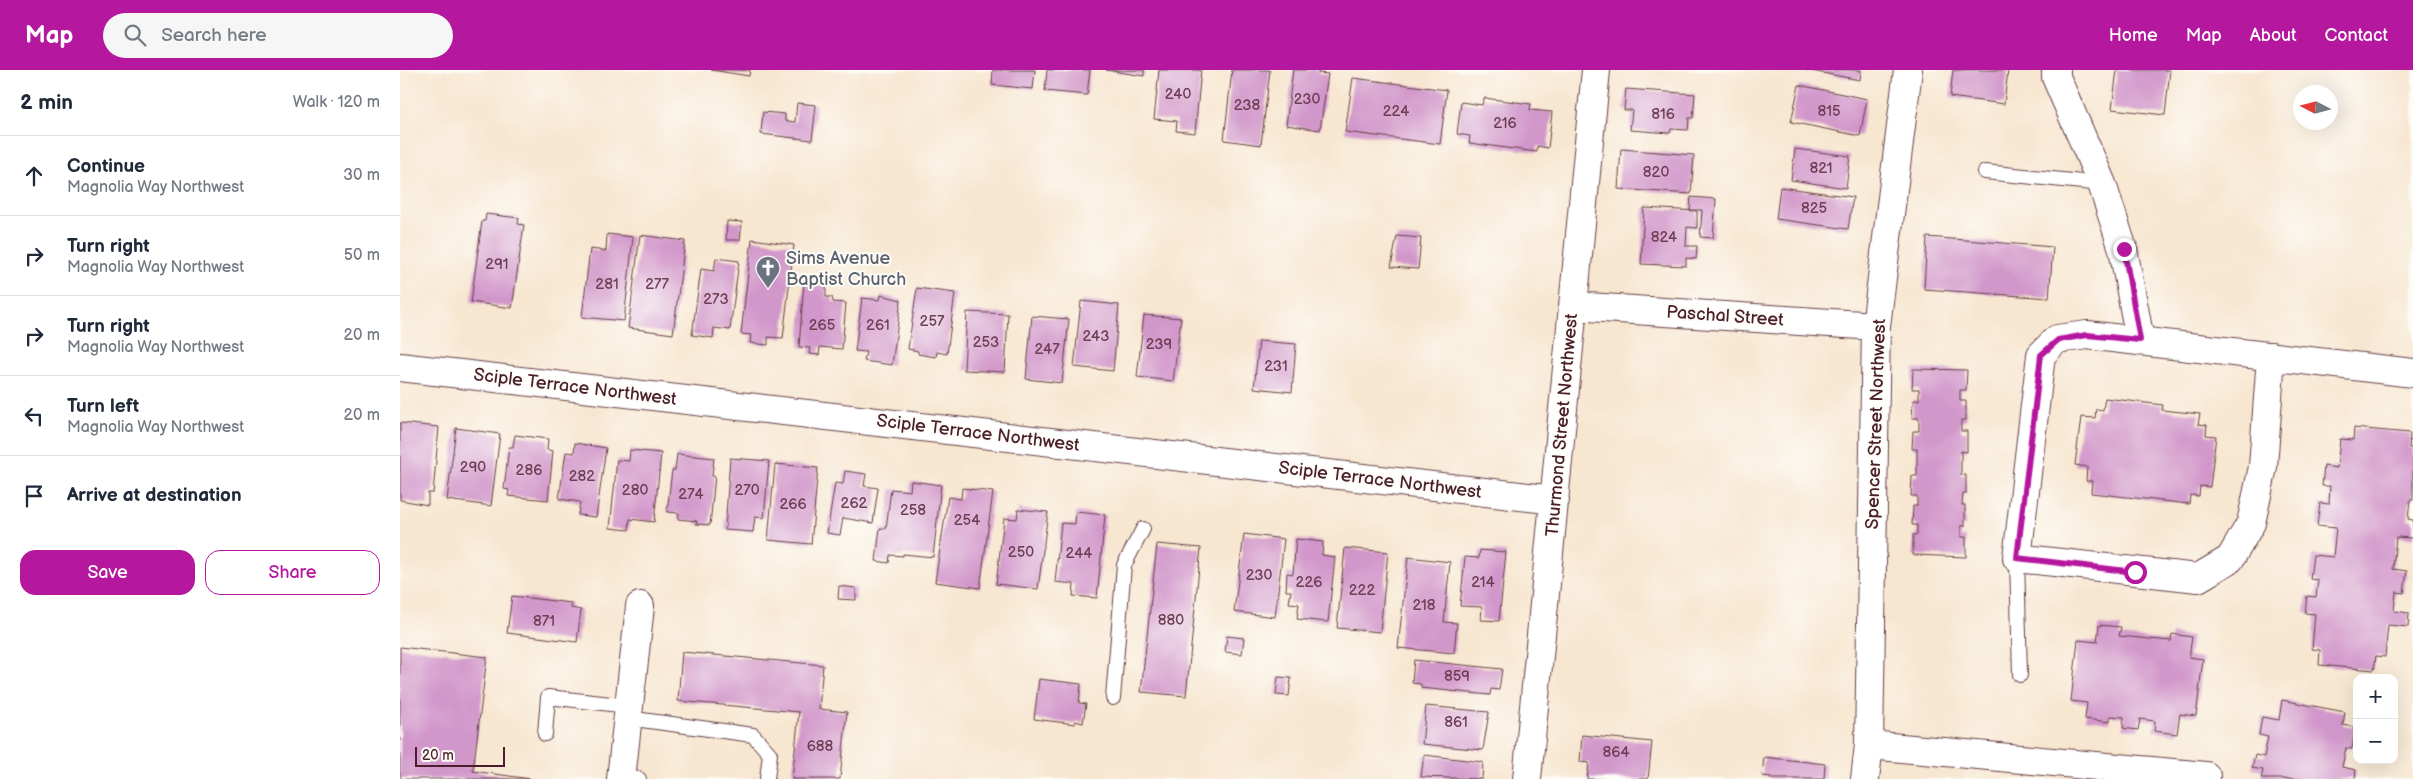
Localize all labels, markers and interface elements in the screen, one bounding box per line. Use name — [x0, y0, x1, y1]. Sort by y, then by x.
search box — [103, 13, 453, 58]
text: Map — [25, 21, 73, 50]
icon: search — [121, 21, 149, 49]
text: Search here — [161, 24, 267, 47]
text: Home — [2109, 25, 2158, 46]
text: Map — [2186, 25, 2222, 46]
text: About — [2250, 25, 2297, 46]
text: Contact — [2325, 25, 2388, 46]
house number: 240 — [1165, 85, 1191, 104]
north arrow — [2293, 85, 2338, 130]
text: 2 min — [20, 90, 73, 115]
house number: 230 — [1294, 90, 1320, 109]
text: Walk · 120 m — [293, 93, 380, 112]
house number: 238 — [1234, 96, 1261, 115]
house number: 224 — [1383, 102, 1409, 121]
house number: 815 — [1817, 102, 1841, 121]
house number: 816 — [1651, 105, 1675, 124]
house number: 216 — [1493, 114, 1517, 133]
text: Continue — [67, 155, 145, 178]
house number: 821 — [1809, 159, 1833, 178]
icon: ahead — [20, 162, 48, 190]
house number: 820 — [1643, 163, 1669, 182]
text: 30 m — [343, 166, 380, 185]
text: Magnolia Way Northwest — [67, 178, 244, 197]
house number: 825 — [1801, 199, 1827, 218]
house number: 824 — [1651, 228, 1677, 247]
text: Turn right — [67, 235, 150, 258]
route end — [2113, 238, 2136, 261]
icon: right — [20, 242, 48, 270]
text: 50 m — [344, 246, 380, 265]
place label: Sims Avenue Baptist Church — [786, 248, 906, 290]
house number: 291 — [485, 255, 509, 274]
church icon: Sims Avenue Baptist Church — [755, 255, 781, 289]
text: Magnolia Way Northwest — [67, 258, 244, 277]
house number: 281 — [595, 275, 619, 294]
house number: 277 — [645, 275, 669, 294]
house number: 273 — [703, 290, 729, 309]
street label: Paschal Street — [1666, 301, 1785, 331]
house number: 257 — [920, 312, 945, 331]
street label: Thurmond Street Northwest — [1542, 312, 1582, 537]
text: Turn right — [67, 315, 150, 338]
house number: 265 — [809, 316, 835, 335]
house number: 261 — [866, 316, 890, 335]
street label: Spencer Street Northwest — [1862, 318, 1890, 530]
icon: right — [20, 322, 48, 350]
text: 20 m — [344, 326, 380, 345]
house number: 243 — [1082, 327, 1110, 346]
house number: 253 — [973, 333, 999, 352]
house number: 239 — [1146, 335, 1172, 354]
text: Magnolia Way Northwest — [67, 338, 244, 357]
house number: 247 — [1034, 340, 1060, 359]
house number: 231 — [1264, 357, 1288, 376]
street label: Sciple Terrace Northwest — [472, 364, 678, 410]
text: Turn left — [67, 395, 139, 418]
icon: left — [20, 402, 48, 430]
text: 20 m — [344, 406, 380, 425]
street label: Sciple Terrace Northwest — [875, 410, 1081, 456]
text: Magnolia Way Northwest — [67, 418, 244, 437]
street label: Sciple Terrace Northwest — [1277, 457, 1483, 503]
house number: 290 — [460, 458, 486, 477]
house number: 286 — [516, 461, 542, 480]
house number: 282 — [569, 467, 595, 486]
house number: 280 — [622, 481, 648, 500]
house number: 270 — [734, 481, 760, 500]
icon: arrive — [20, 482, 48, 510]
text: Arrive at destination — [67, 484, 242, 507]
house number: 274 — [678, 485, 704, 504]
house number: 262 — [841, 494, 868, 513]
house number: 266 — [779, 495, 807, 514]
house number: 258 — [900, 501, 926, 520]
house number: 254 — [954, 511, 980, 530]
house number: 250 — [1008, 543, 1034, 562]
house number: 244 — [1066, 544, 1092, 563]
button: Save — [20, 550, 195, 595]
button: Share — [205, 550, 380, 595]
route start — [2124, 561, 2147, 584]
house number: 230 — [1246, 566, 1272, 585]
house number: 226 — [1296, 573, 1322, 592]
house number: 214 — [1471, 573, 1495, 592]
house number: 222 — [1349, 581, 1375, 600]
house number: 218 — [1412, 596, 1436, 615]
house number: 880 — [1158, 611, 1184, 630]
house number: 871 — [533, 612, 555, 631]
house number: 859 — [1444, 667, 1470, 686]
map controls — [2353, 674, 2398, 764]
button: + — [2353, 674, 2398, 719]
house number: 861 — [1444, 713, 1468, 732]
button: − — [2353, 719, 2398, 764]
house number: 688 — [807, 737, 834, 756]
house number: 864 — [1602, 743, 1630, 762]
scale bar — [415, 744, 505, 767]
text: 20 m — [422, 747, 454, 764]

